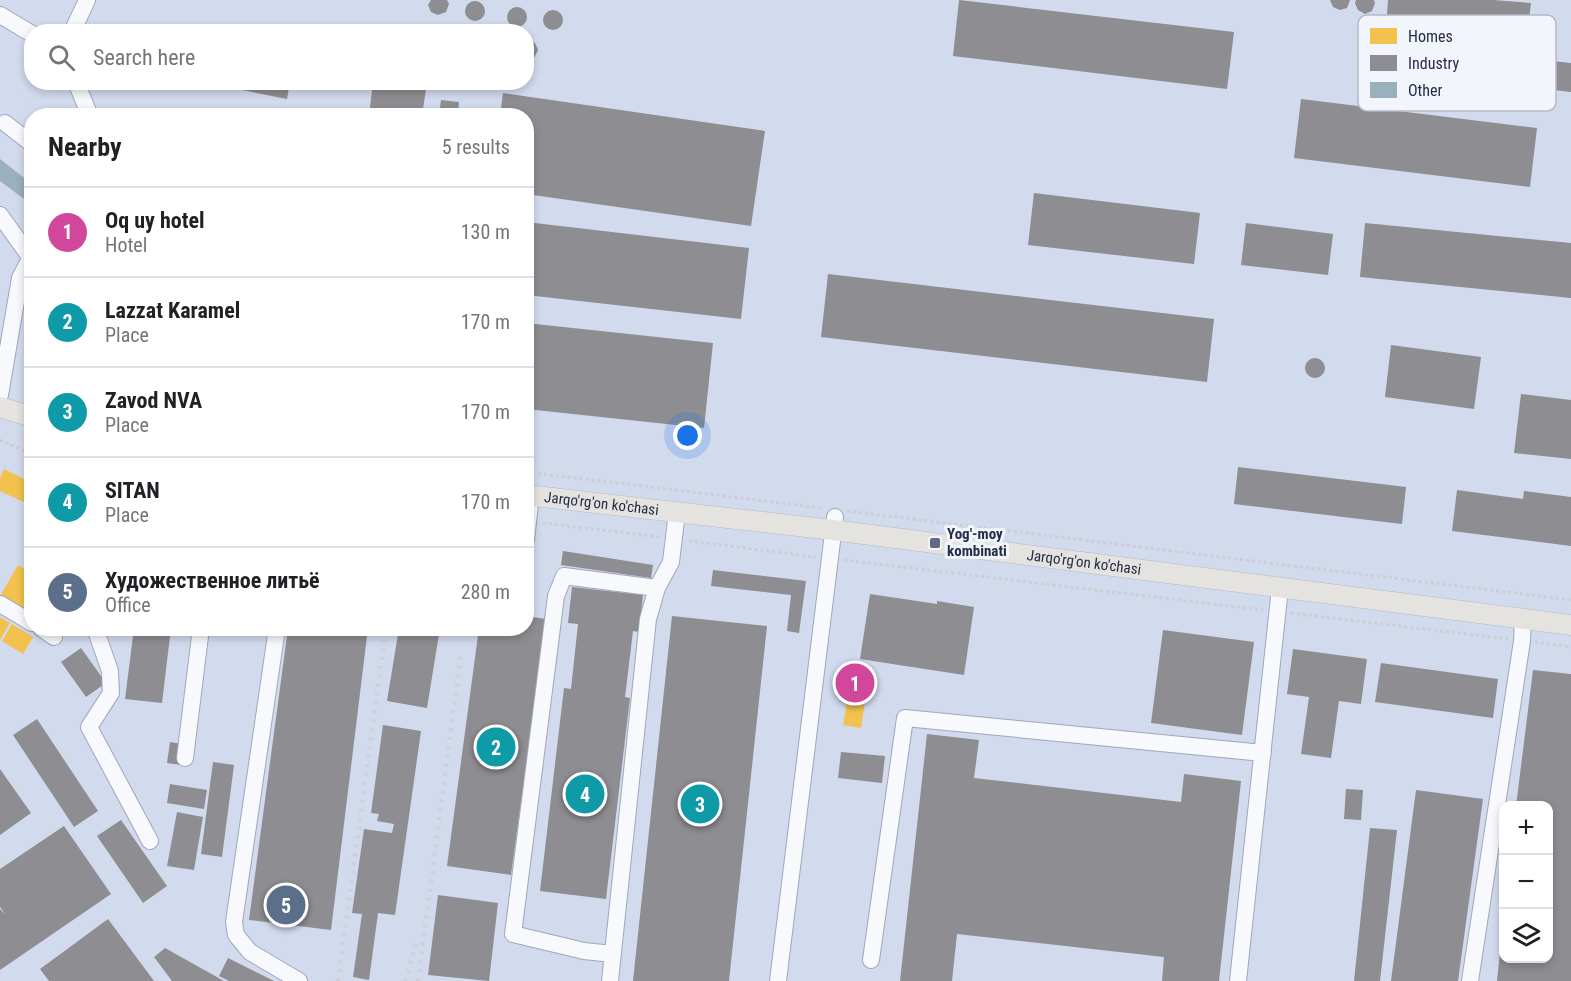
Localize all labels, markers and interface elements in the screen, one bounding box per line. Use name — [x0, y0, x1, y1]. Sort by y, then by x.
legend — [1358, 15, 1556, 111]
search box — [24, 24, 534, 90]
text: Homes — [1408, 27, 1453, 46]
icon: search — [45, 41, 78, 74]
text: Search here — [93, 45, 195, 70]
text: Industry — [1408, 54, 1459, 73]
text: Other — [1408, 81, 1443, 100]
text: Nearby — [48, 132, 122, 162]
text: 5 results — [442, 135, 510, 159]
text: Oq uy hotel — [105, 208, 205, 233]
text: 1 — [62, 220, 73, 244]
text: 130 m — [461, 220, 510, 244]
text: Hotel — [105, 233, 147, 257]
text: Lazzat Karamel — [105, 298, 240, 323]
text: 2 — [62, 310, 73, 334]
text: 170 m — [461, 310, 510, 334]
text: Place — [105, 323, 149, 347]
text: Zavod NVA — [105, 388, 202, 413]
text: 3 — [62, 400, 73, 424]
text: 170 m — [461, 400, 510, 424]
text: Place — [105, 413, 149, 437]
your location — [673, 421, 702, 450]
text: SITAN — [105, 478, 160, 503]
street label: Jarqo'rg'on ko'chasi — [543, 488, 660, 519]
text: 4 — [62, 490, 73, 514]
text: 170 m — [461, 490, 510, 514]
text: Place — [105, 503, 149, 527]
place label: Yog'-moy kombinati — [947, 525, 1007, 560]
marker: Yog'-moy kombinati — [928, 536, 942, 550]
street label: Jarqo'rg'on ko'chasi — [1026, 546, 1142, 579]
text: Художественное литьё — [105, 568, 320, 593]
text: 5 — [62, 580, 73, 604]
text: 280 m — [461, 580, 510, 604]
text: Office — [105, 593, 151, 617]
pin: 1 — [836, 660, 874, 706]
pin: 2 — [476, 724, 516, 770]
pin: 4 — [566, 772, 604, 816]
pin: 3 — [680, 782, 720, 826]
map controls — [1499, 801, 1553, 963]
button: + — [1499, 801, 1553, 855]
button: − — [1499, 855, 1553, 909]
pin: 5 — [266, 882, 306, 928]
button: layers — [1499, 909, 1553, 963]

